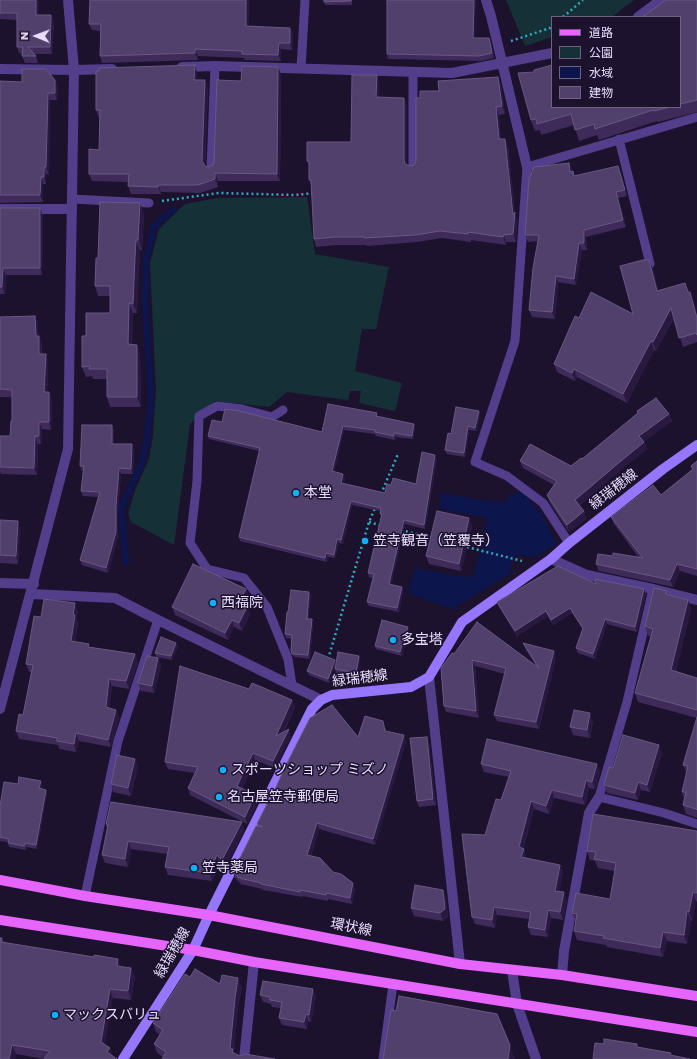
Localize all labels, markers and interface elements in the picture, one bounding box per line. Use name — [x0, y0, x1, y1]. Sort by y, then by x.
north arrow — [16, 16, 56, 56]
legend — [551, 16, 681, 108]
text: 道路 — [589, 24, 613, 41]
text: N — [16, 32, 32, 40]
text: 公園 — [589, 44, 613, 61]
text: 水域 — [589, 64, 613, 81]
text: 建物 — [589, 84, 613, 101]
street label: 緑瑞穂線 — [587, 466, 641, 514]
place label: 本堂 — [304, 485, 332, 501]
marker: 本堂 — [291, 488, 301, 498]
place label: 笠寺観音（笠覆寺） — [373, 533, 499, 549]
marker: 笠寺観音（笠覆寺） — [360, 536, 370, 546]
place label: 西福院 — [221, 595, 263, 611]
marker: 西福院 — [208, 598, 218, 608]
place label: 多宝塔 — [401, 632, 443, 648]
marker: 多宝塔 — [388, 635, 398, 645]
street label: 緑瑞穂線 — [331, 667, 389, 691]
place label: スポーツショップ ミズノ — [231, 762, 389, 778]
marker: スポーツショップ ミズノ — [218, 765, 228, 775]
place label: 名古屋笠寺郵便局 — [227, 789, 339, 805]
marker: 名古屋笠寺郵便局 — [214, 792, 224, 802]
place label: 笠寺薬局 — [202, 860, 258, 876]
marker: 笠寺薬局 — [189, 863, 199, 873]
street label: 環状線 — [329, 916, 373, 940]
street label: 緑瑞穂線 — [152, 925, 194, 981]
place label: マックスバリュ — [63, 1007, 161, 1023]
marker: マックスバリュ — [50, 1010, 60, 1020]

